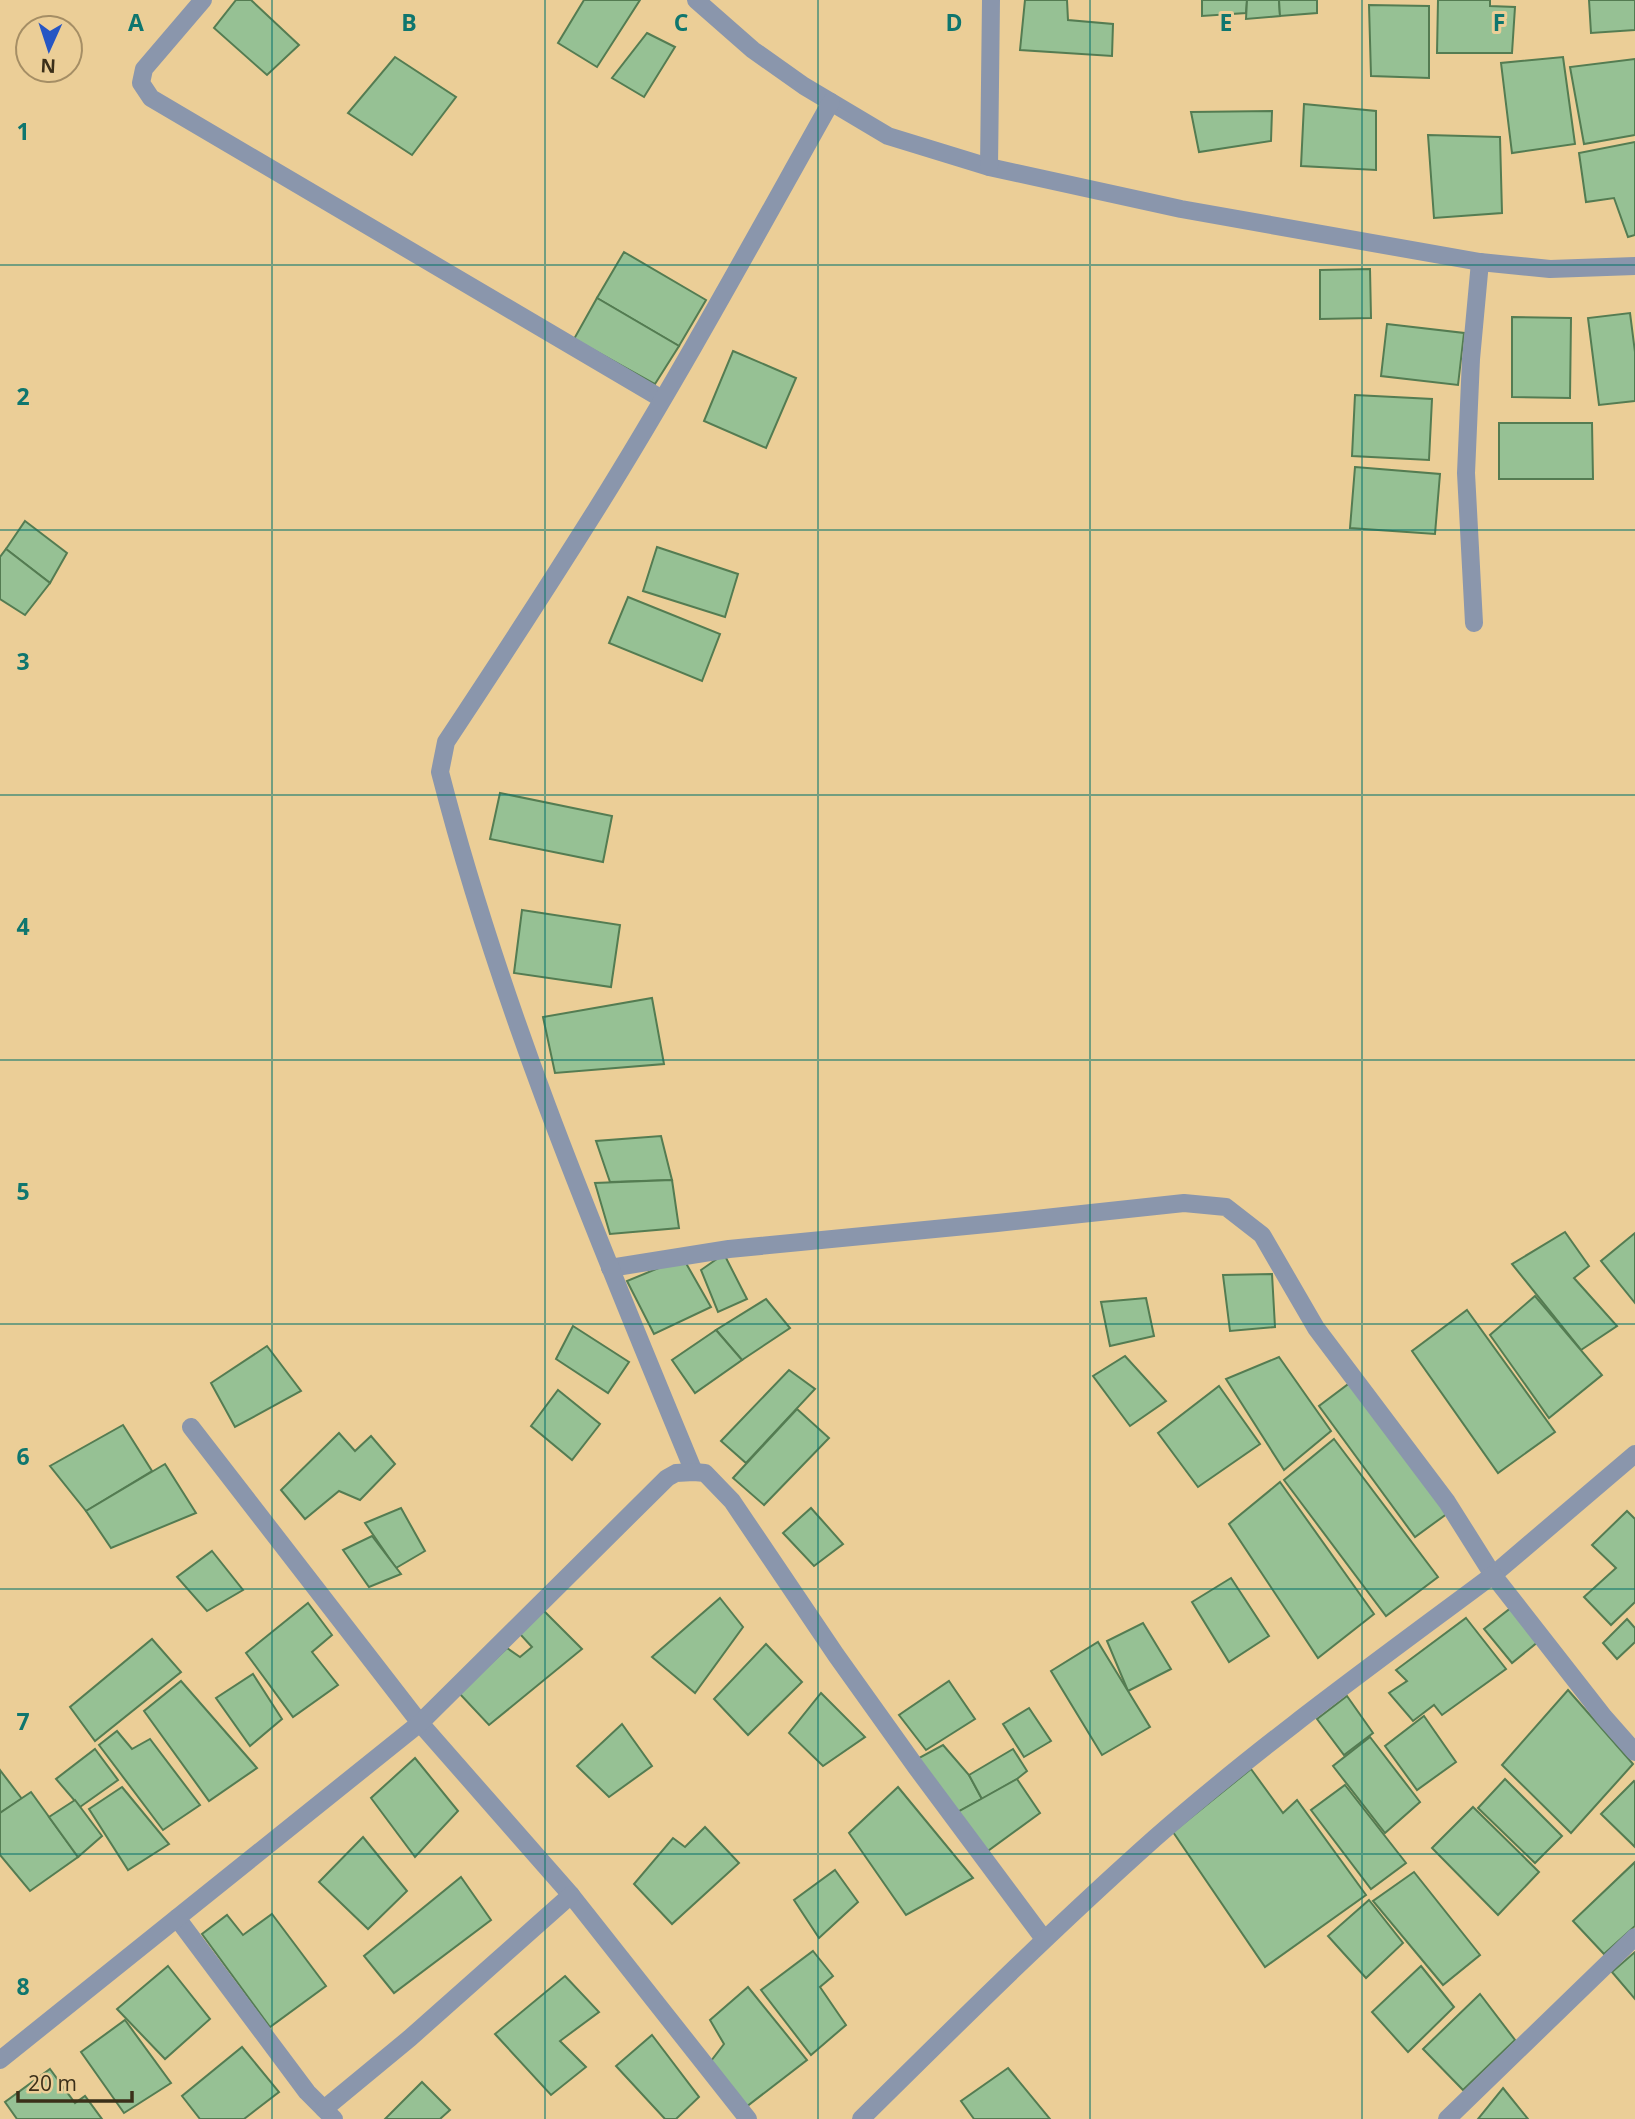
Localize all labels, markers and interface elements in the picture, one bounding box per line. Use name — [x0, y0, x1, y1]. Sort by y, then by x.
text: A — [128, 6, 144, 38]
text: B — [401, 6, 417, 38]
text: C — [674, 6, 688, 38]
text: D — [945, 6, 963, 38]
text: E — [1220, 6, 1232, 38]
text: F — [1493, 6, 1505, 38]
north arrow — [14, 14, 84, 84]
text: N — [40, 53, 57, 79]
text: 1 — [16, 115, 30, 147]
text: 2 — [16, 380, 30, 412]
text: 3 — [16, 645, 30, 677]
text: 4 — [16, 910, 30, 942]
text: 5 — [16, 1175, 30, 1207]
text: 6 — [16, 1440, 30, 1472]
text: 7 — [16, 1705, 30, 1737]
text: 8 — [16, 1970, 30, 2002]
scale bar — [18, 2060, 131, 2104]
text: 20 m — [28, 2069, 77, 2097]

